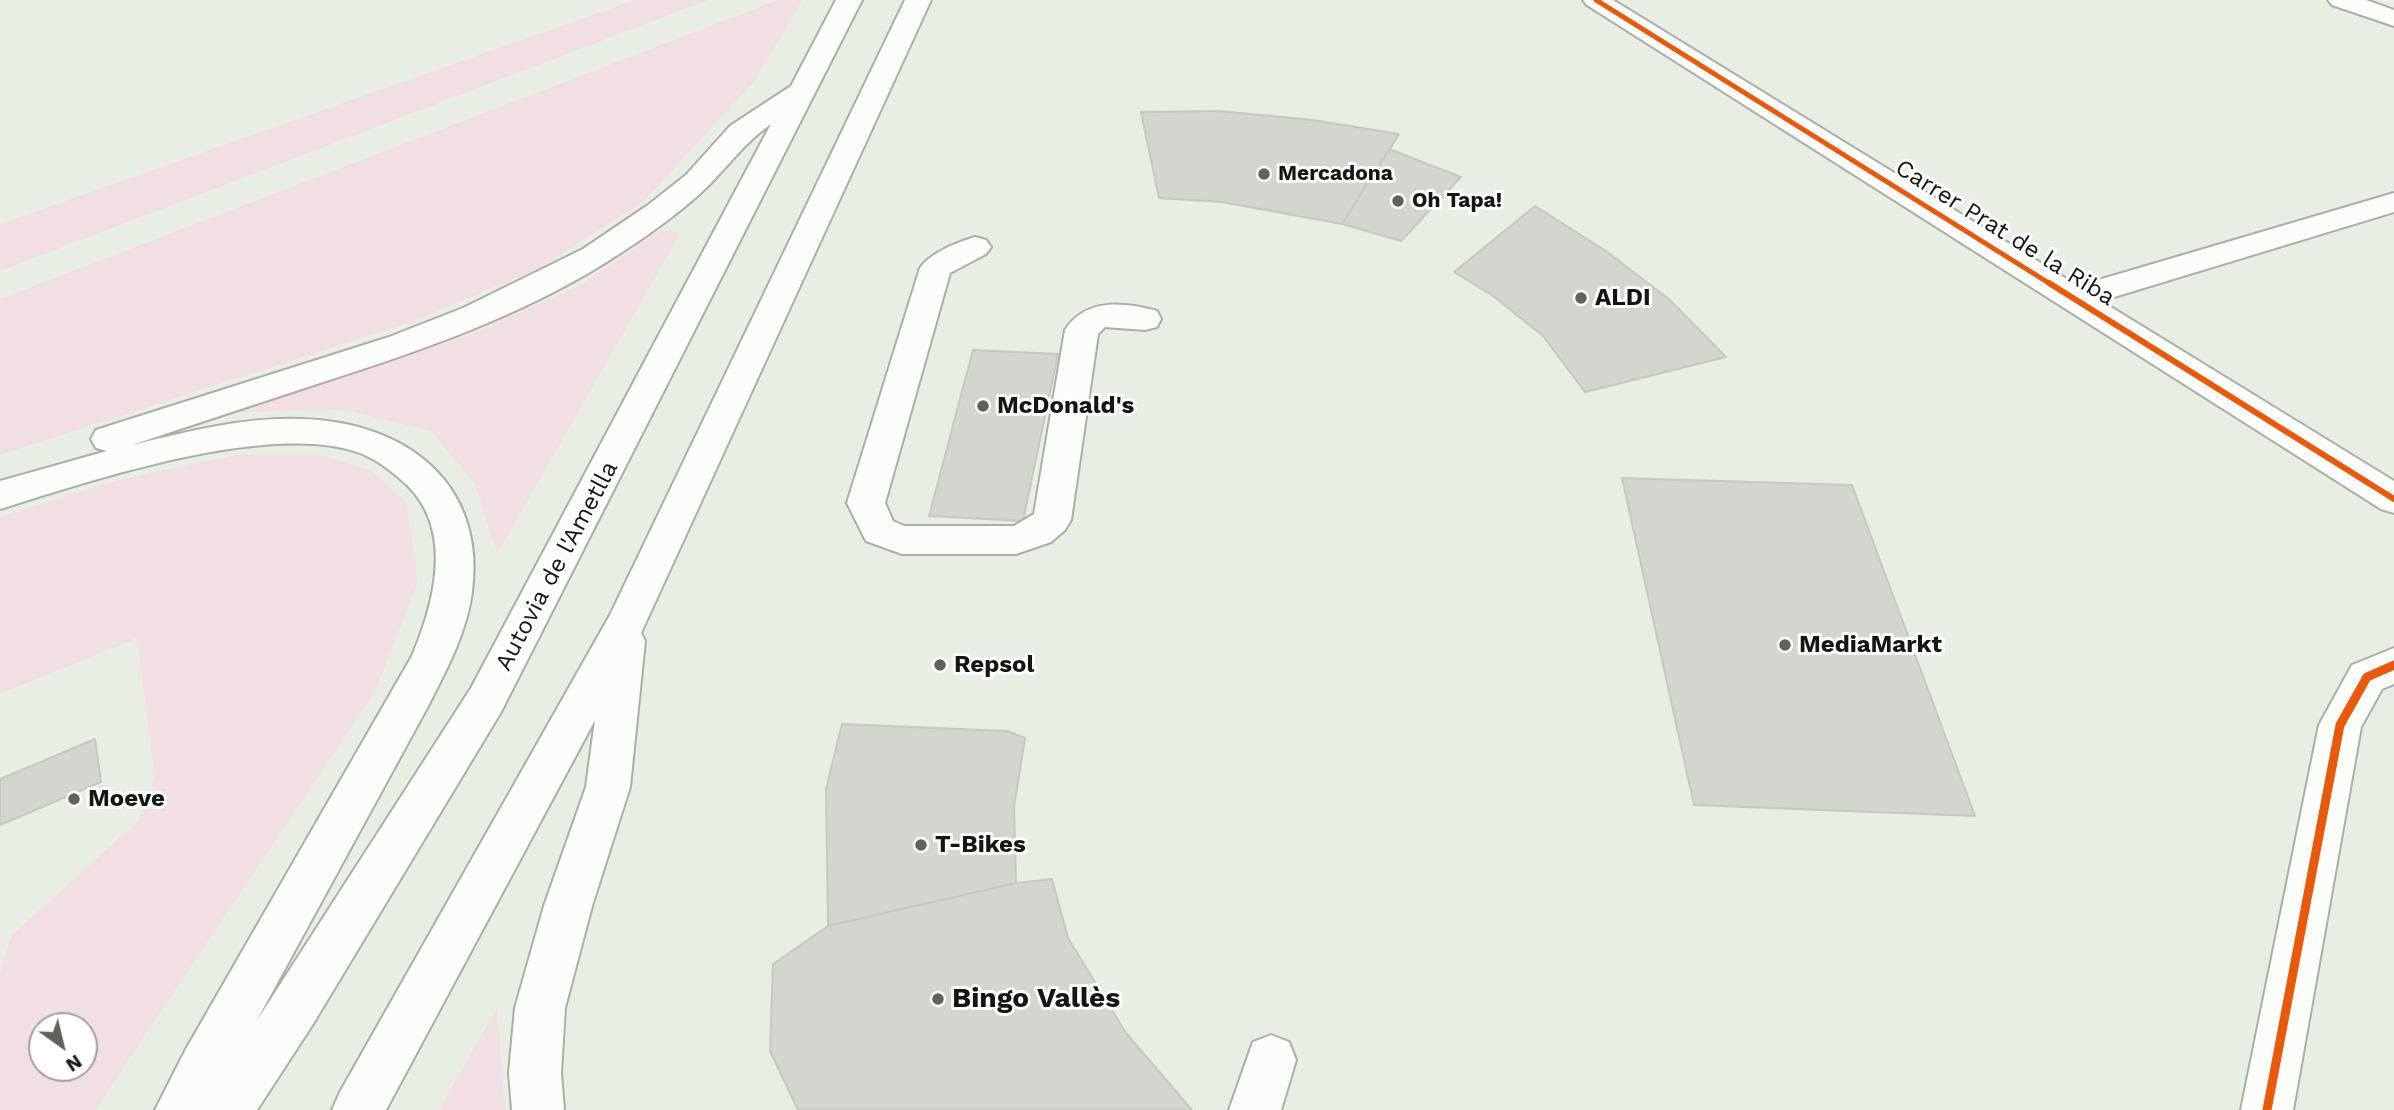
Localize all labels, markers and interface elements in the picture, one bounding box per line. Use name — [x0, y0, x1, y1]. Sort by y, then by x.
street label: Carrer Prat de la Riba — [1890, 154, 2120, 312]
place label: Mercadona — [1278, 161, 1393, 187]
marker: Mercadona — [1256, 166, 1272, 182]
place label: Oh Tapa! — [1412, 188, 1502, 214]
marker: Oh Tapa! — [1390, 193, 1406, 209]
place label: ALDI — [1595, 284, 1651, 312]
marker: ALDI — [1573, 290, 1589, 306]
place label: McDonald's — [997, 392, 1134, 420]
marker: McDonald's — [975, 398, 991, 414]
street label: Autovia de l'Ametlla — [490, 456, 624, 676]
place label: MediaMarkt — [1799, 631, 1942, 659]
marker: MediaMarkt — [1777, 637, 1793, 653]
place label: Repsol — [954, 651, 1034, 679]
marker: Repsol — [932, 657, 948, 673]
place label: Moeve — [88, 785, 165, 813]
marker: Moeve — [66, 791, 82, 807]
place label: T-Bikes — [935, 831, 1026, 859]
marker: T-Bikes — [913, 837, 929, 853]
place label: Bingo Vallès — [952, 982, 1120, 1016]
marker: Bingo Vallès — [930, 991, 946, 1007]
north arrow — [28, 1012, 98, 1082]
text: N — [62, 1050, 86, 1077]

